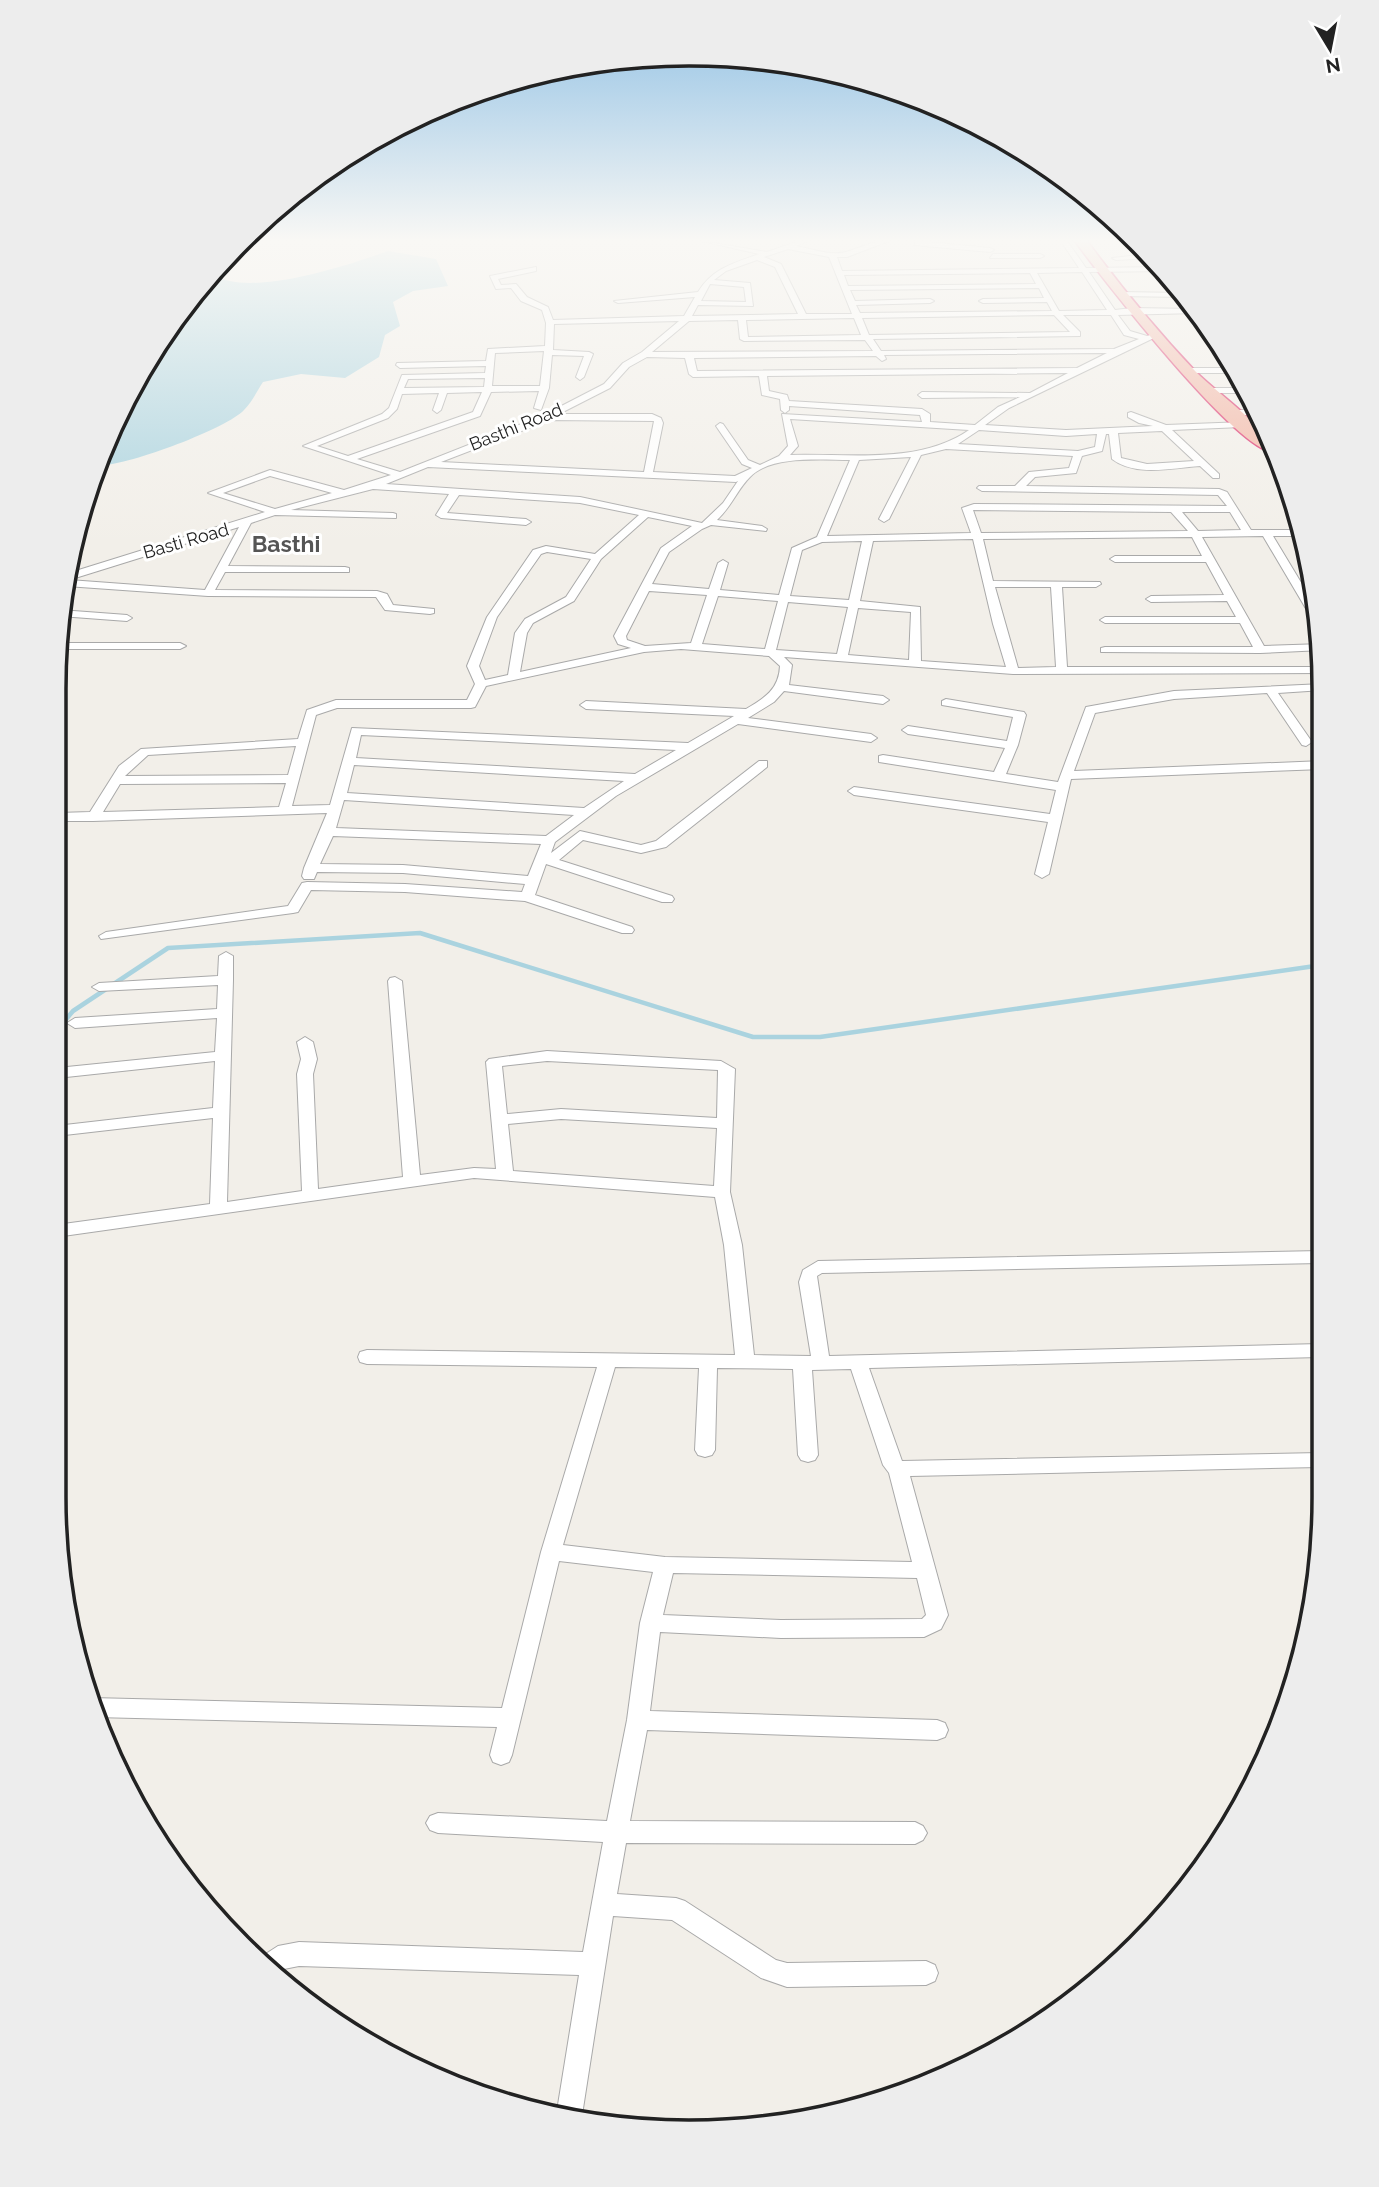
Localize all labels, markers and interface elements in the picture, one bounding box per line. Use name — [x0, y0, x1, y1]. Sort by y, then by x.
north arrow — [1295, 14, 1365, 84]
text: N — [1324, 54, 1342, 78]
street label: Basthi Road — [466, 398, 566, 455]
street label: Basti Road — [141, 518, 231, 563]
district label: Basthi — [252, 530, 320, 557]

